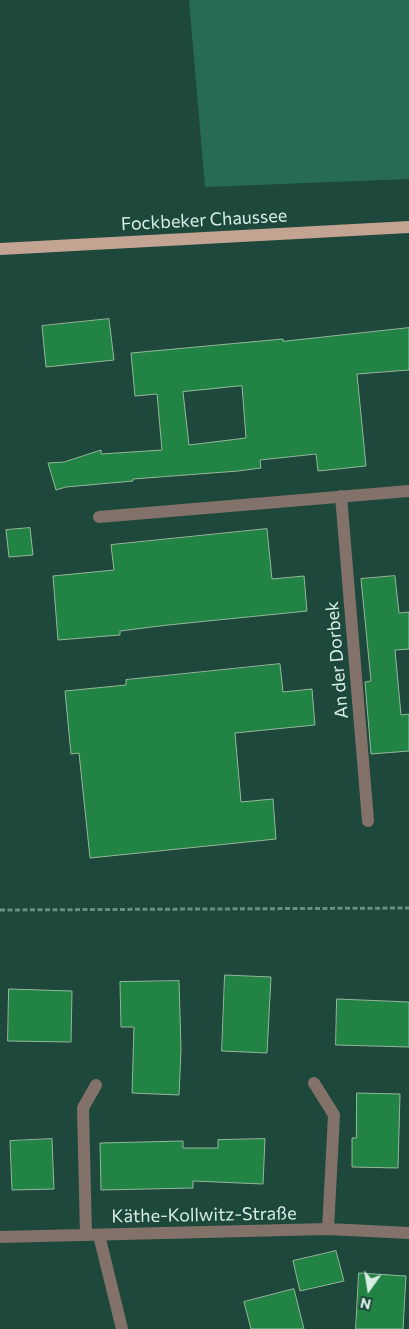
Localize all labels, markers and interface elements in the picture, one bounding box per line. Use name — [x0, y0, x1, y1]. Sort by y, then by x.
street label: Fockbeker Chaussee — [120, 205, 288, 235]
street label: An der Dorbek — [321, 600, 353, 720]
street label: Käthe-Kollwitz-Straße — [111, 1203, 297, 1227]
north arrow — [344, 1264, 394, 1314]
text: N — [358, 1295, 373, 1314]

